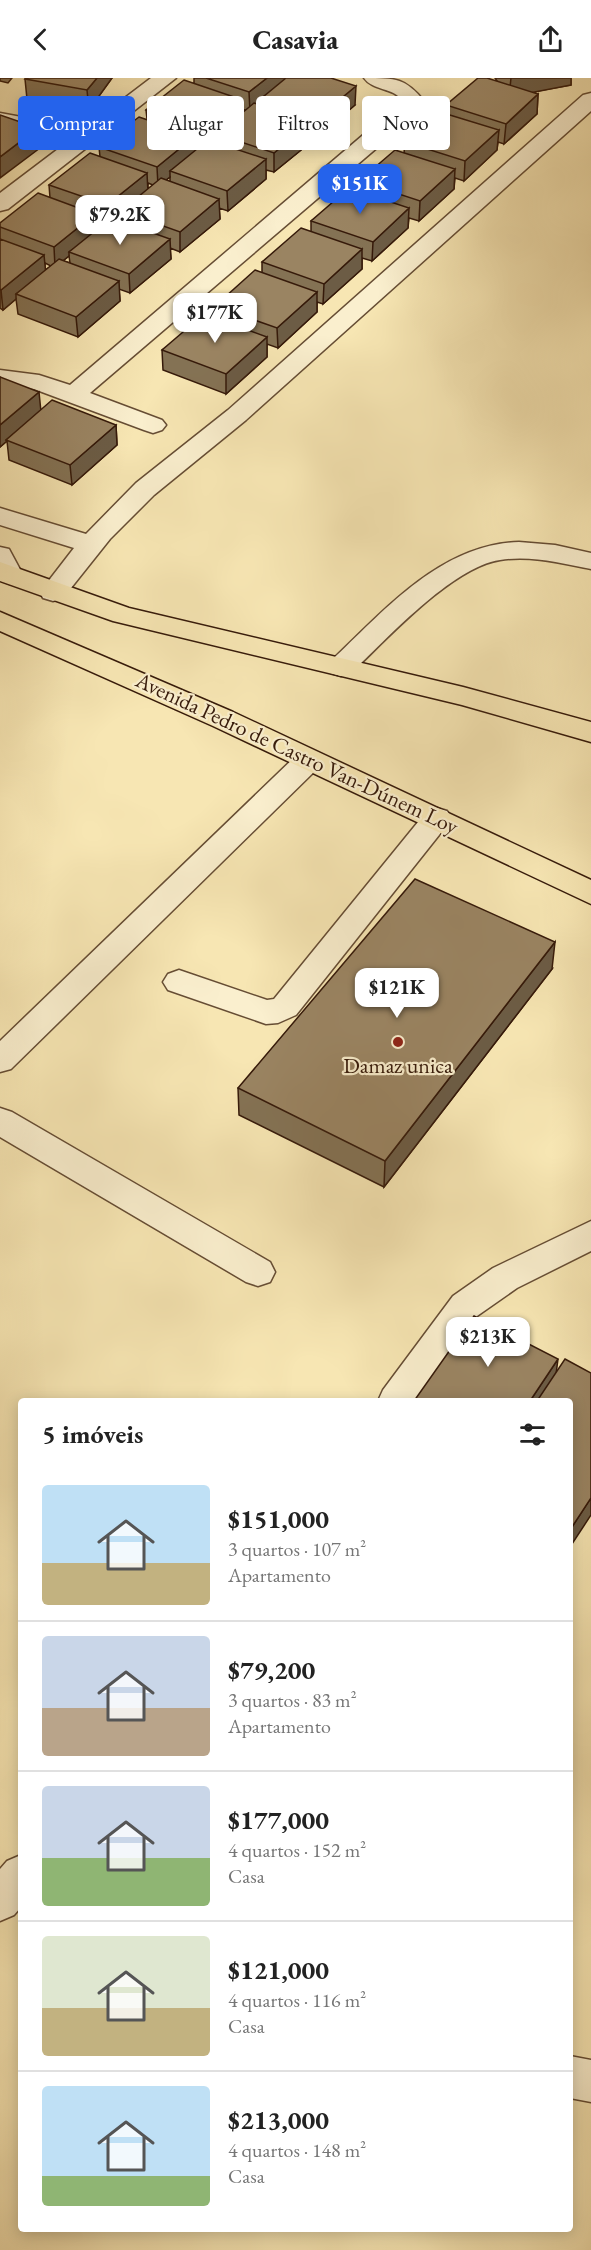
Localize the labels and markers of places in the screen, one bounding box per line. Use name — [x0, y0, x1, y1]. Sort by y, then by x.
pin: $151K — [318, 164, 402, 215]
pin: $79.2K — [71, 195, 169, 246]
pin: $177K — [173, 293, 257, 344]
pin: $121K — [355, 968, 439, 1019]
marker: Damaz unica — [391, 1035, 405, 1049]
place label: Damaz unica — [343, 1051, 453, 1080]
pin: $213K — [446, 1317, 530, 1368]

